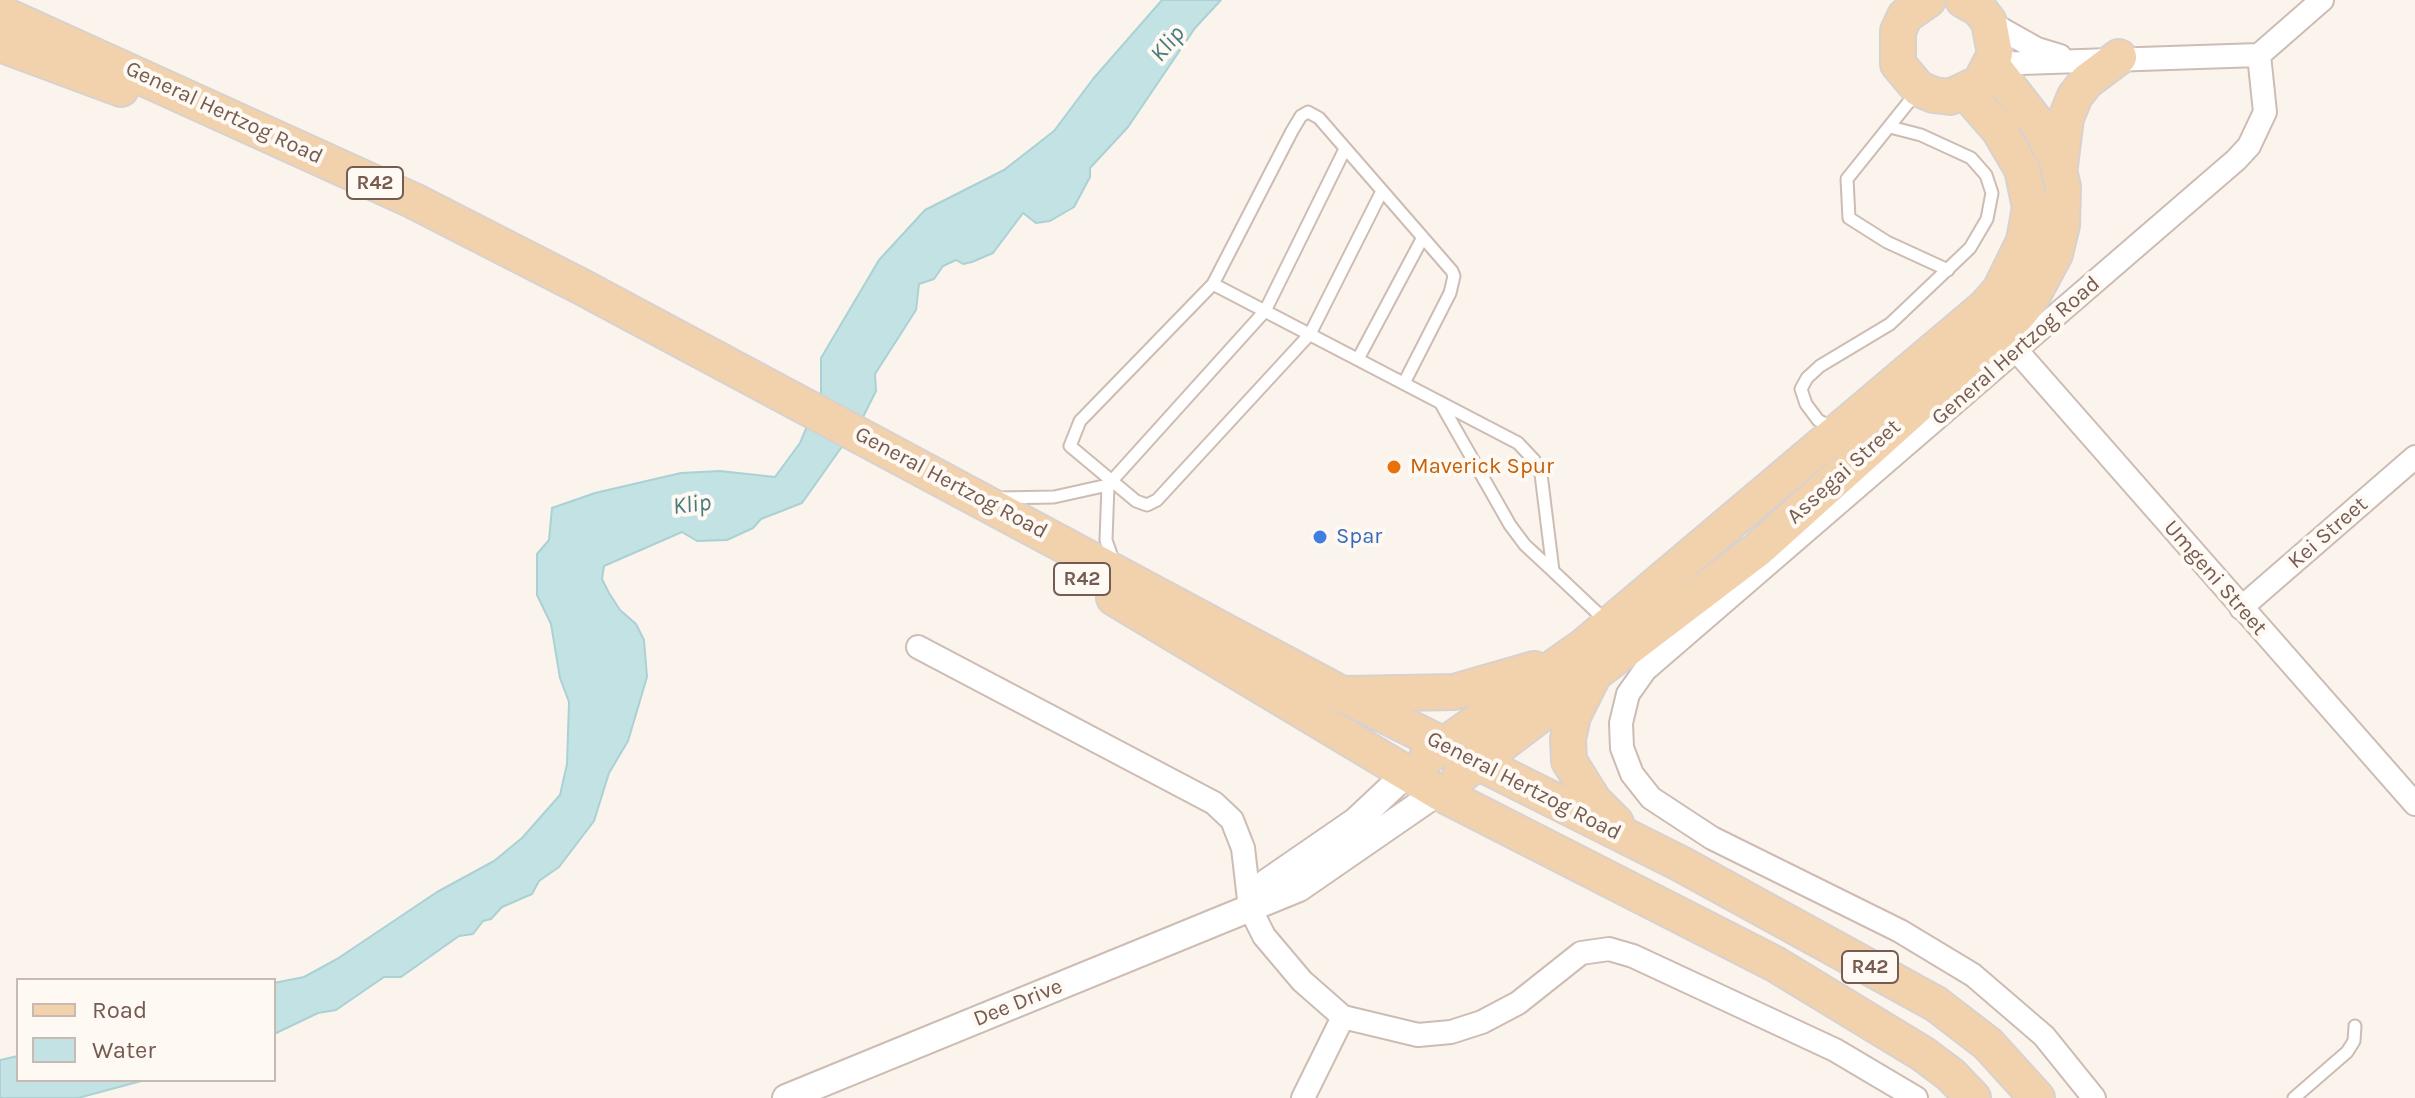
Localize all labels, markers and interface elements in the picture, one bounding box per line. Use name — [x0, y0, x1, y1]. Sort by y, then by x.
water label: Klip — [1145, 20, 1191, 68]
street label: General Hertzog Road — [121, 56, 327, 170]
road number: R42 — [347, 167, 403, 199]
street label: General Hertzog Road — [1926, 271, 2106, 431]
street label: Assegai Street — [1782, 414, 1906, 530]
street label: General Hertzog Road — [850, 421, 1052, 545]
place label: Maverick Spur — [1410, 454, 1554, 480]
marker: Maverick Spur — [1385, 458, 1403, 476]
water label: Klip — [671, 488, 713, 522]
street label: Kei Street — [2283, 491, 2373, 575]
street label: Umgeni Street — [2158, 515, 2272, 641]
place label: Spar — [1336, 524, 1382, 550]
marker: Spar — [1311, 528, 1329, 546]
road number: R42 — [1054, 563, 1110, 595]
street label: General Hertzog Road — [1422, 726, 1626, 846]
road number: R42 — [1842, 951, 1898, 983]
street label: Dee Drive — [970, 973, 1066, 1033]
legend — [16, 978, 276, 1082]
text: Road — [92, 996, 147, 1024]
text: Water — [92, 1036, 156, 1064]

